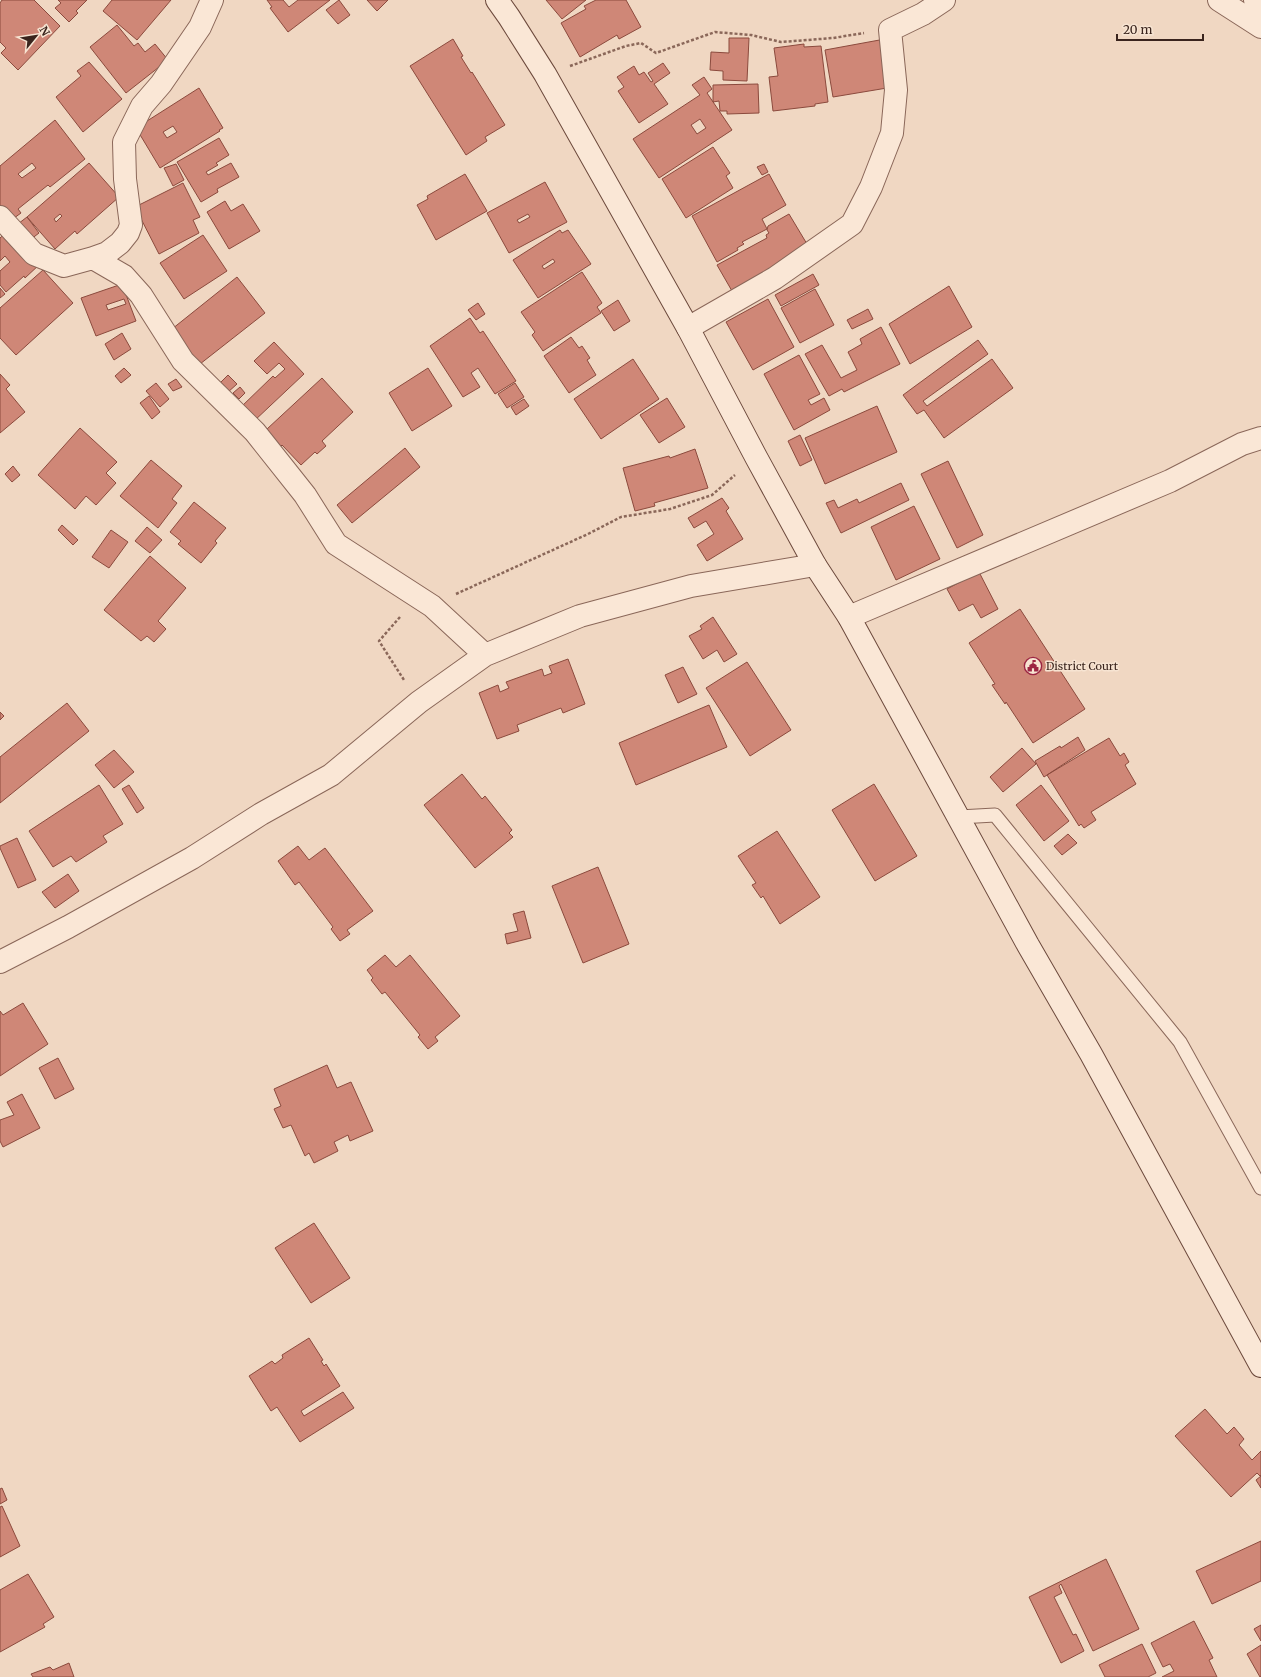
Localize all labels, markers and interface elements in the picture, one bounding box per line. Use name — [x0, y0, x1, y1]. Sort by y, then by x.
north arrow — [16, 16, 56, 56]
scale bar — [1117, 16, 1203, 42]
text: 20 m — [1123, 22, 1152, 37]
text: N — [36, 24, 53, 39]
public building icon: District Court — [1023, 656, 1043, 676]
place label: District Court — [1046, 659, 1119, 673]

